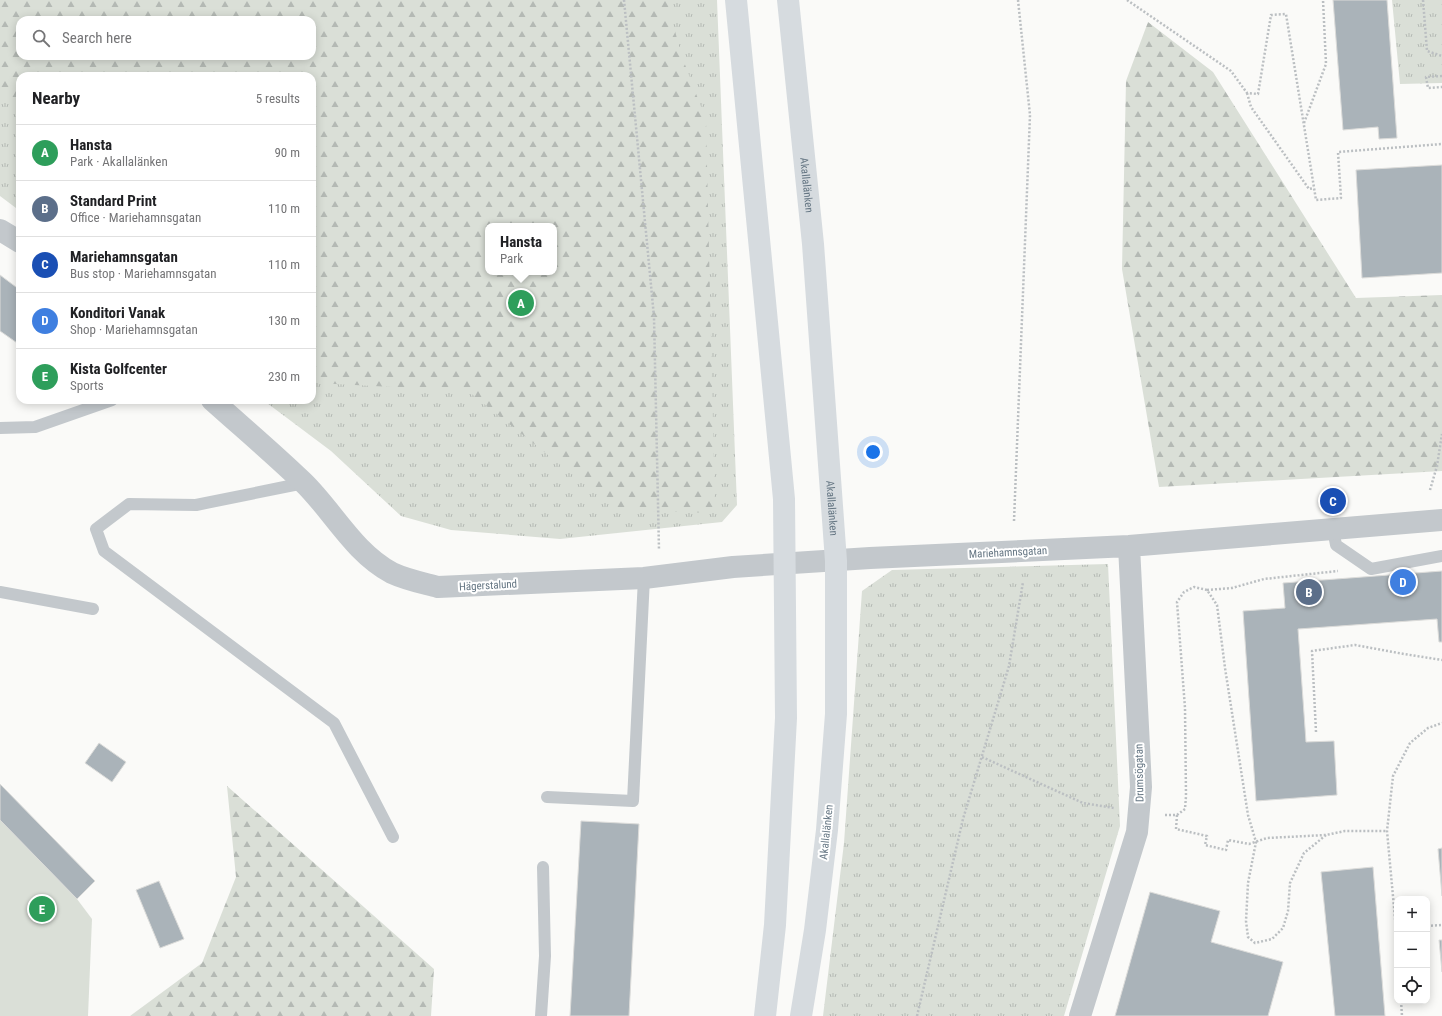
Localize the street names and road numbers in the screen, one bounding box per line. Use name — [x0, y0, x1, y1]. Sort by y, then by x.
street label: Akallalänken — [797, 157, 816, 213]
street label: Akallalänken — [823, 480, 840, 536]
street label: Mariehamnsgatan — [969, 544, 1048, 561]
street label: Hägerstalund — [459, 577, 517, 594]
street label: Drumsögatan — [1132, 744, 1147, 802]
street label: Akallalänken — [817, 804, 836, 860]

